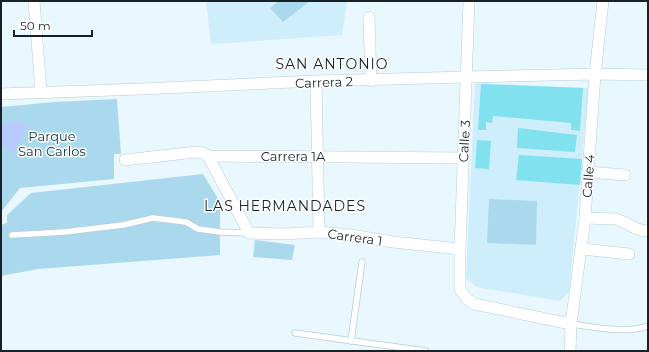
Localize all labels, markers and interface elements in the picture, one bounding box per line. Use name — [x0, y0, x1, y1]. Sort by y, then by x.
scale bar — [14, 12, 92, 38]
text: 50 m — [20, 18, 51, 33]
district label: SAN ANTONIO — [275, 55, 389, 73]
street label: Carrera 2 — [295, 73, 353, 91]
street label: Calle 3 — [455, 119, 473, 163]
park label: Parque San Carlos — [18, 128, 86, 159]
street label: Carrera 1A — [261, 148, 326, 164]
street label: Calle 4 — [578, 153, 598, 198]
district label: LAS HERMANDADES — [204, 197, 366, 215]
street label: Carrera 1 — [327, 225, 383, 249]

